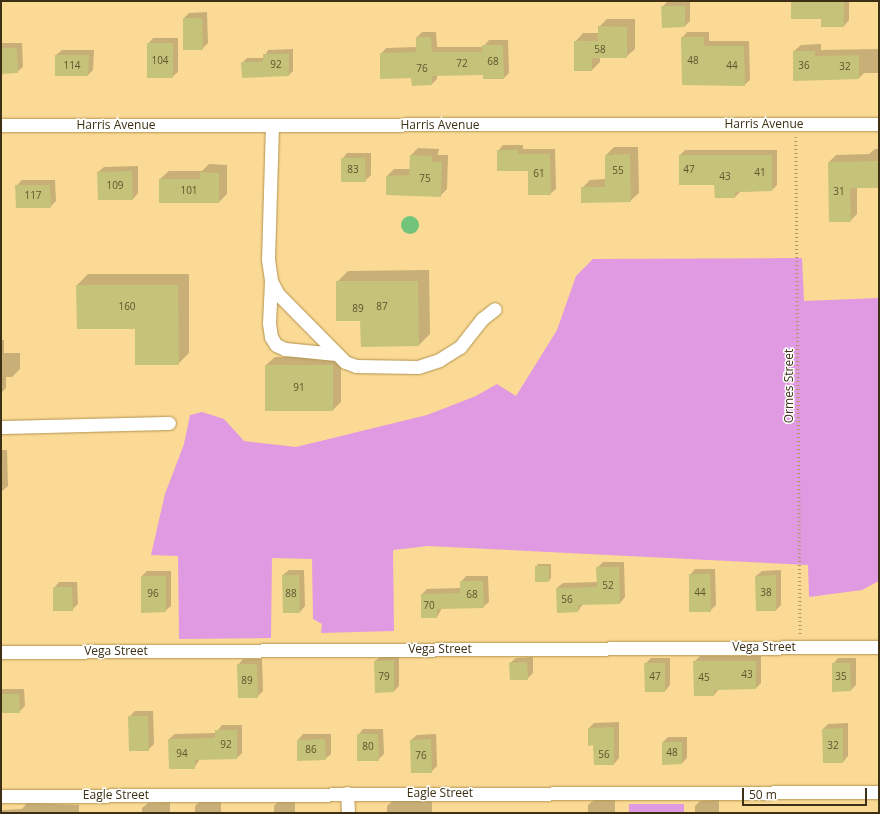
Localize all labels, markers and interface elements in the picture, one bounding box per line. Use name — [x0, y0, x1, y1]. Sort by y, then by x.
house number: 58 — [594, 44, 606, 56]
house number: 104 — [151, 55, 169, 67]
house number: 48 — [687, 55, 699, 67]
house number: 68 — [487, 56, 499, 68]
house number: 72 — [456, 58, 468, 70]
house number: 92 — [270, 59, 282, 71]
house number: 114 — [63, 60, 81, 72]
house number: 44 — [726, 60, 738, 72]
house number: 36 — [798, 60, 810, 72]
house number: 32 — [839, 61, 851, 73]
house number: 76 — [416, 63, 428, 75]
street label: Harris Avenue — [725, 117, 803, 131]
street label: Harris Avenue — [77, 118, 155, 132]
street label: Harris Avenue — [401, 118, 479, 132]
house number: 83 — [347, 164, 359, 176]
house number: 47 — [683, 164, 695, 176]
house number: 55 — [612, 165, 624, 177]
house number: 41 — [754, 167, 766, 179]
house number: 61 — [533, 168, 545, 180]
house number: 43 — [719, 171, 731, 183]
house number: 75 — [419, 173, 431, 185]
house number: 109 — [106, 180, 124, 192]
house number: 101 — [180, 185, 198, 197]
house number: 31 — [833, 186, 845, 198]
house number: 117 — [24, 190, 42, 202]
house number: 160 — [118, 301, 136, 313]
house number: 87 — [376, 301, 388, 313]
house number: 89 — [352, 303, 364, 315]
street label: Ormes Street — [782, 349, 796, 423]
house number: 91 — [293, 382, 305, 394]
house number: 52 — [602, 580, 614, 592]
house number: 44 — [694, 587, 706, 599]
house number: 38 — [760, 587, 772, 599]
house number: 96 — [147, 588, 159, 600]
house number: 88 — [285, 588, 297, 600]
house number: 68 — [466, 589, 478, 601]
house number: 56 — [561, 594, 573, 606]
house number: 70 — [423, 600, 435, 612]
street label: Vega Street — [732, 640, 796, 654]
street label: Vega Street — [408, 642, 472, 656]
street label: Vega Street — [84, 644, 148, 658]
house number: 43 — [741, 669, 753, 681]
house number: 79 — [378, 671, 390, 683]
house number: 47 — [649, 671, 661, 683]
house number: 35 — [835, 671, 847, 683]
house number: 45 — [698, 672, 710, 684]
house number: 89 — [241, 675, 253, 687]
house number: 92 — [220, 739, 232, 751]
house number: 32 — [827, 740, 839, 752]
house number: 80 — [362, 741, 374, 753]
house number: 86 — [305, 744, 317, 756]
house number: 48 — [666, 747, 678, 759]
house number: 94 — [176, 748, 188, 760]
house number: 56 — [598, 749, 610, 761]
house number: 76 — [415, 750, 427, 762]
scale bar — [744, 780, 869, 806]
street label: Eagle Street — [407, 786, 473, 800]
text: 50 m — [749, 786, 777, 803]
street label: Eagle Street — [83, 788, 149, 802]

